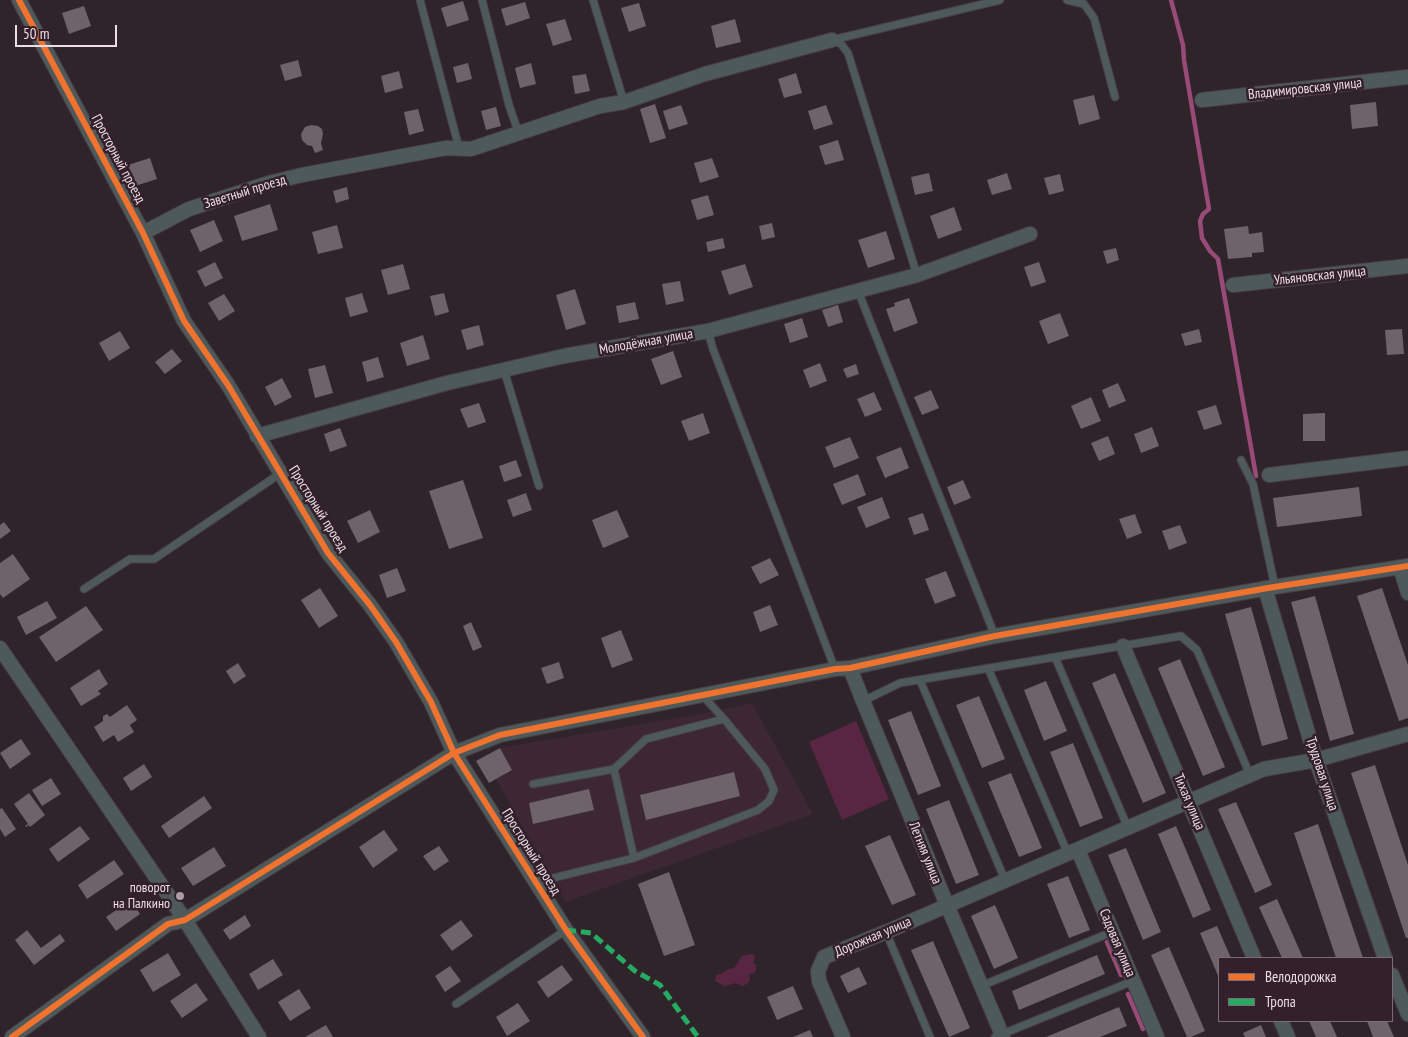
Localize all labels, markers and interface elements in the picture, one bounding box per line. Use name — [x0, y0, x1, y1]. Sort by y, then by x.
scale bar — [18, 15, 120, 47]
text: 50 m — [23, 24, 49, 43]
street label: Владимировская улица — [1247, 75, 1363, 103]
street label: Просторный проезд — [87, 112, 149, 206]
street label: Заветный проезд — [202, 171, 288, 213]
street label: Ульяновская улица — [1273, 263, 1367, 289]
street label: Молодёжная улица — [598, 325, 694, 359]
street label: Просторный проезд — [285, 463, 351, 555]
street label: Трудовая улица — [1302, 735, 1342, 813]
street label: Тихая улица — [1170, 771, 1208, 833]
street label: Просторный проезд — [498, 806, 564, 898]
street label: Летняя улица — [905, 819, 945, 887]
place label: поворот на Палкино — [113, 880, 170, 912]
marker: поворот на Палкино — [174, 890, 186, 902]
street label: Садовая улица — [1095, 906, 1139, 980]
street label: Дорожная улица — [832, 913, 914, 961]
legend — [1218, 957, 1393, 1022]
text: Велодорожка — [1265, 967, 1336, 986]
text: Тропа — [1265, 992, 1296, 1011]

